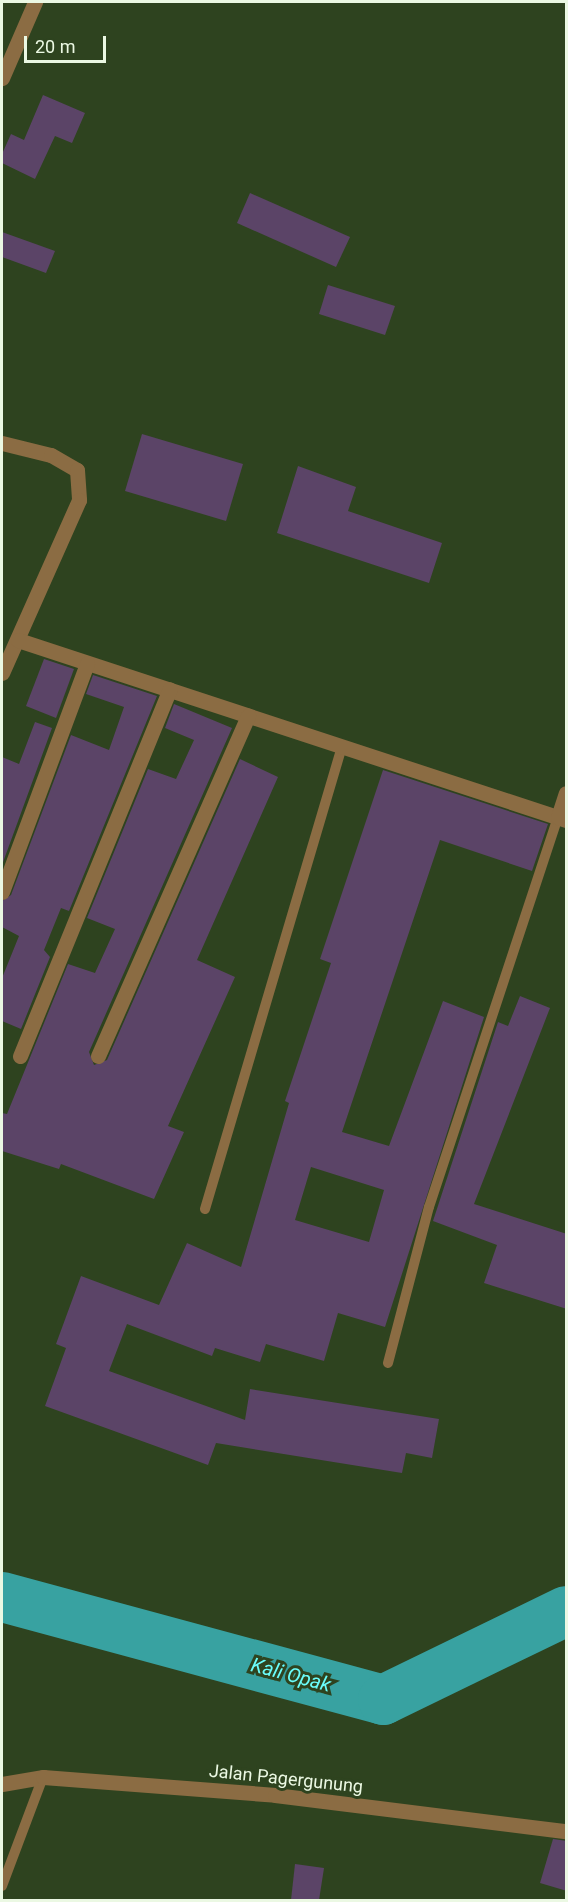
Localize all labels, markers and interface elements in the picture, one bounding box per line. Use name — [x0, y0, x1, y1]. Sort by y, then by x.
scale bar — [27, 24, 110, 62]
text: 20 m — [35, 36, 75, 57]
water label: Kali Opak — [248, 1653, 334, 1697]
street label: Jalan Pagergunung — [208, 1760, 364, 1798]

